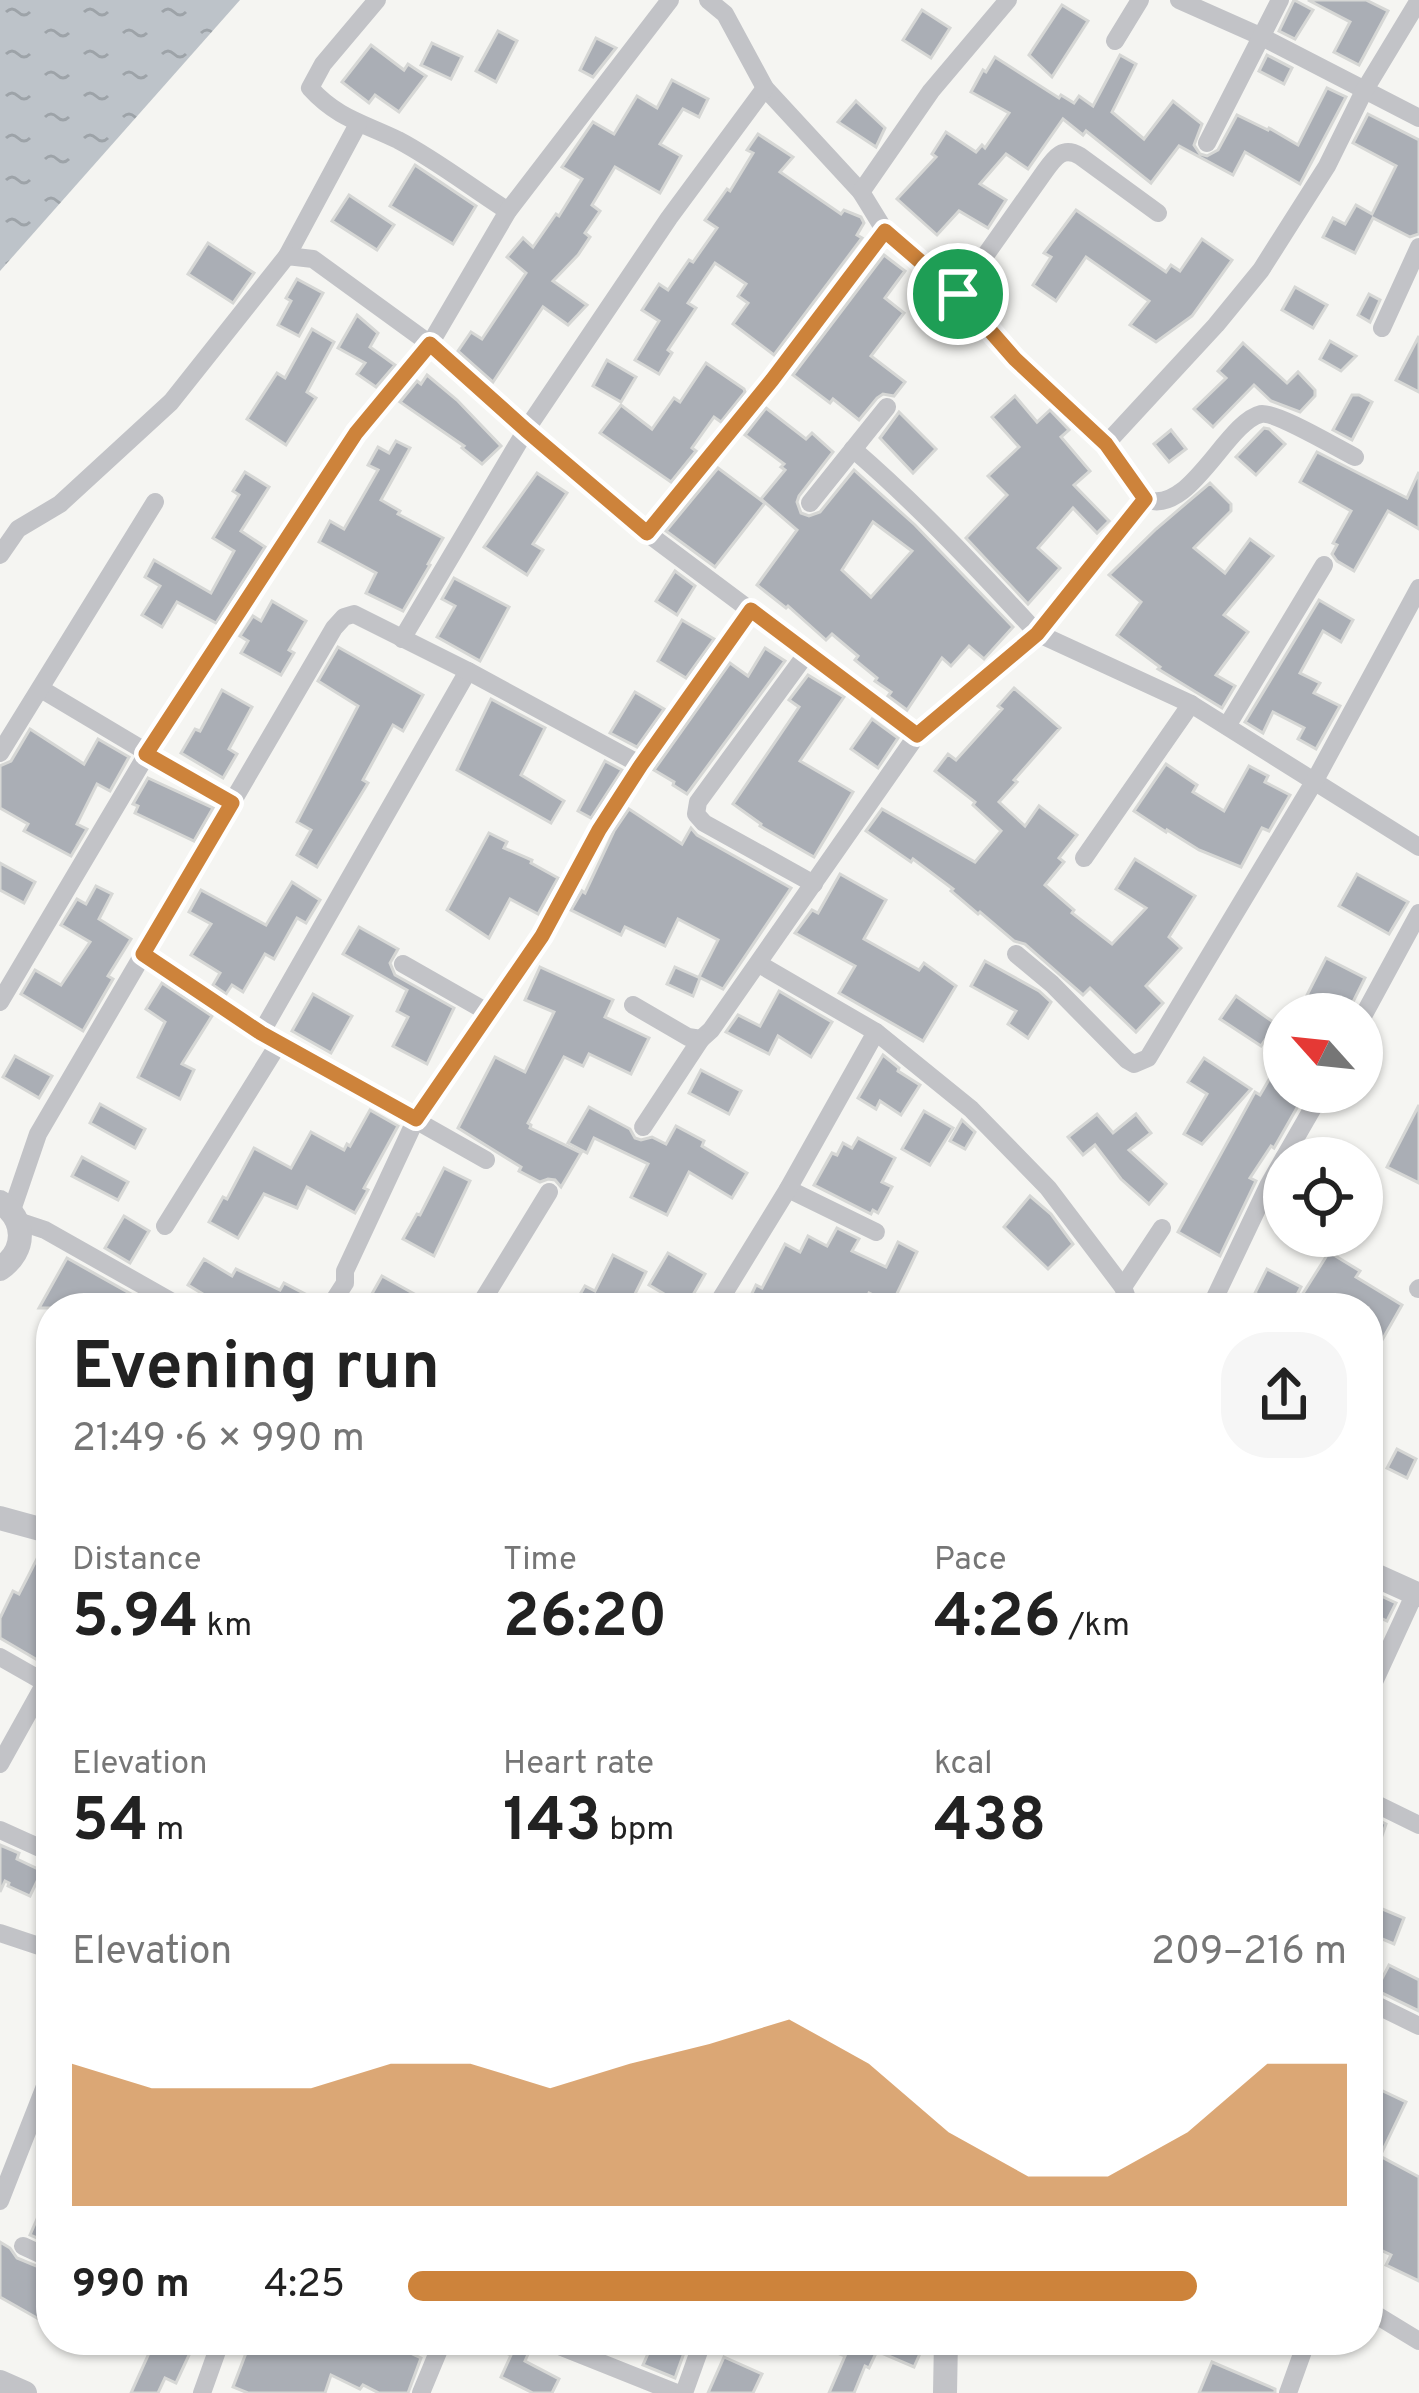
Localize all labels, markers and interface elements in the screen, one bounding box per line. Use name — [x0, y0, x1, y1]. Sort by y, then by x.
pin — [907, 243, 1009, 345]
icon: arrive — [925, 261, 991, 327]
north arrow — [1263, 993, 1383, 1113]
map controls — [1263, 993, 1383, 1257]
button: locate — [1263, 1137, 1383, 1257]
text: Evening run — [72, 1329, 440, 1412]
button: share — [1221, 1332, 1347, 1458]
text: 21:49 · 6 × 990 m — [72, 1416, 365, 1465]
text: Distance — [72, 1540, 202, 1582]
text: Time — [503, 1540, 577, 1582]
text: Pace — [934, 1540, 1007, 1582]
text: 5.94 — [72, 1582, 199, 1658]
text: 26:20 — [503, 1582, 667, 1658]
text: 4:26 — [934, 1582, 1061, 1658]
text: km — [199, 1606, 252, 1648]
text: /km — [1061, 1606, 1130, 1648]
text: Elevation — [72, 1744, 208, 1786]
text: Heart rate — [503, 1744, 654, 1786]
text: kcal — [934, 1744, 993, 1786]
text: 54 — [72, 1786, 148, 1862]
text: 143 — [503, 1786, 602, 1862]
text: 438 — [934, 1786, 1046, 1862]
text: m — [148, 1810, 184, 1852]
text: bpm — [602, 1810, 674, 1852]
text: Elevation — [72, 1929, 232, 1978]
text: 209–216 m — [1151, 1929, 1347, 1978]
text: 990 m — [72, 2262, 190, 2311]
text: 4:25 — [264, 2262, 345, 2311]

